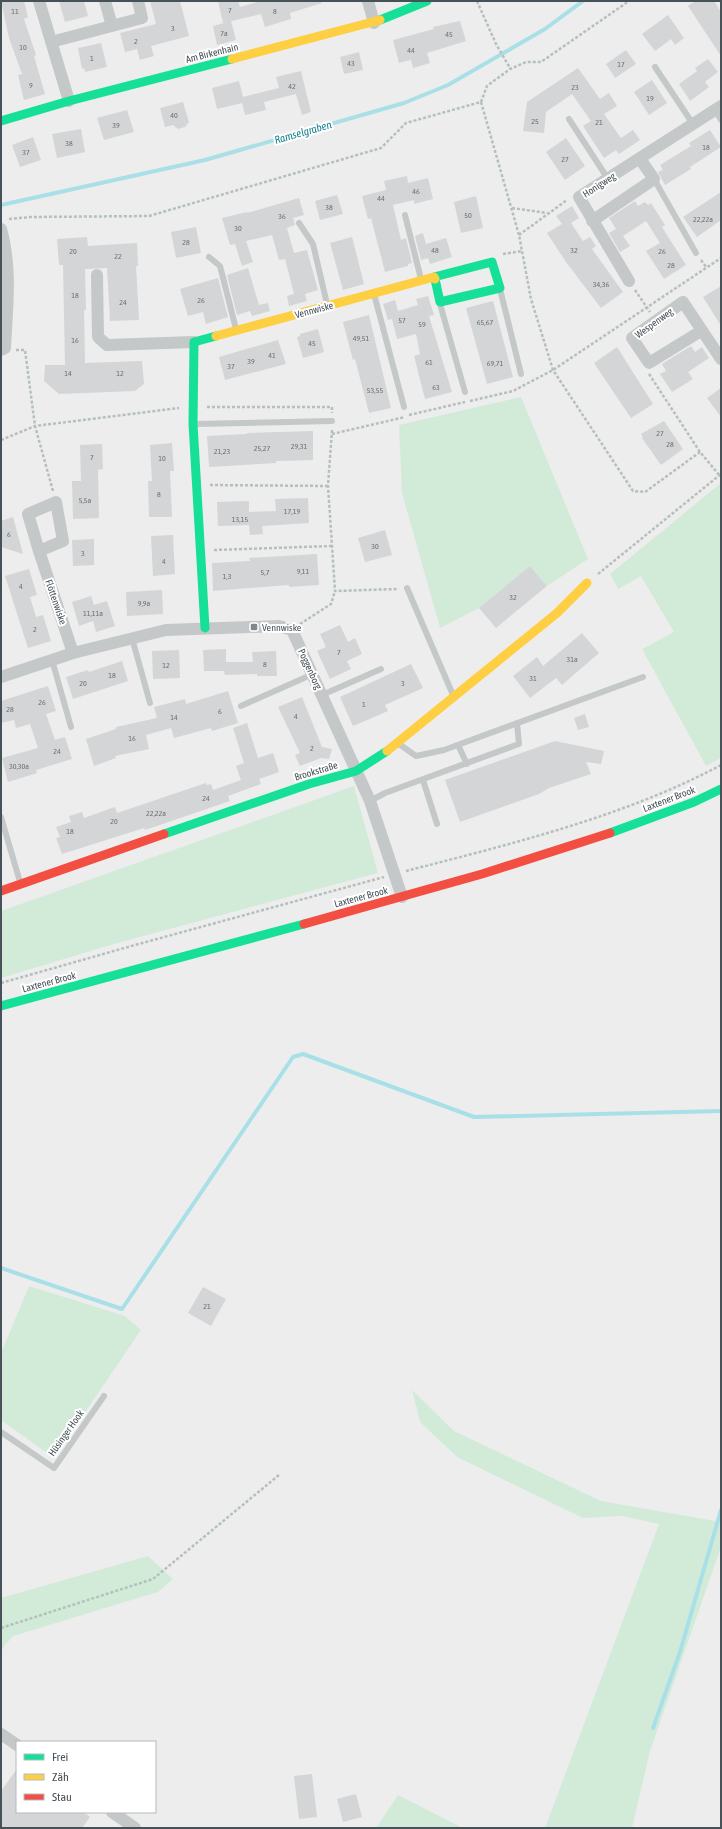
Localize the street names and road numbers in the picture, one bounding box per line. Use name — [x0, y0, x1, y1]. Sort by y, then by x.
street label: Am Birkenhain — [185, 41, 240, 65]
street label: Honigweg — [581, 170, 618, 200]
street label: Vennwiske — [294, 299, 335, 320]
street label: Wespenweg — [633, 305, 676, 340]
street label: Flöttenwiske — [43, 578, 69, 626]
street label: Poggenborg — [296, 647, 324, 692]
street label: Brookstraße — [293, 759, 339, 783]
street label: Laxtener Brook — [641, 784, 697, 814]
street label: Laxtener Brook — [333, 884, 390, 909]
street label: Laxtener Brook — [21, 969, 78, 994]
street label: Hüsinger Hook — [46, 1407, 86, 1458]

